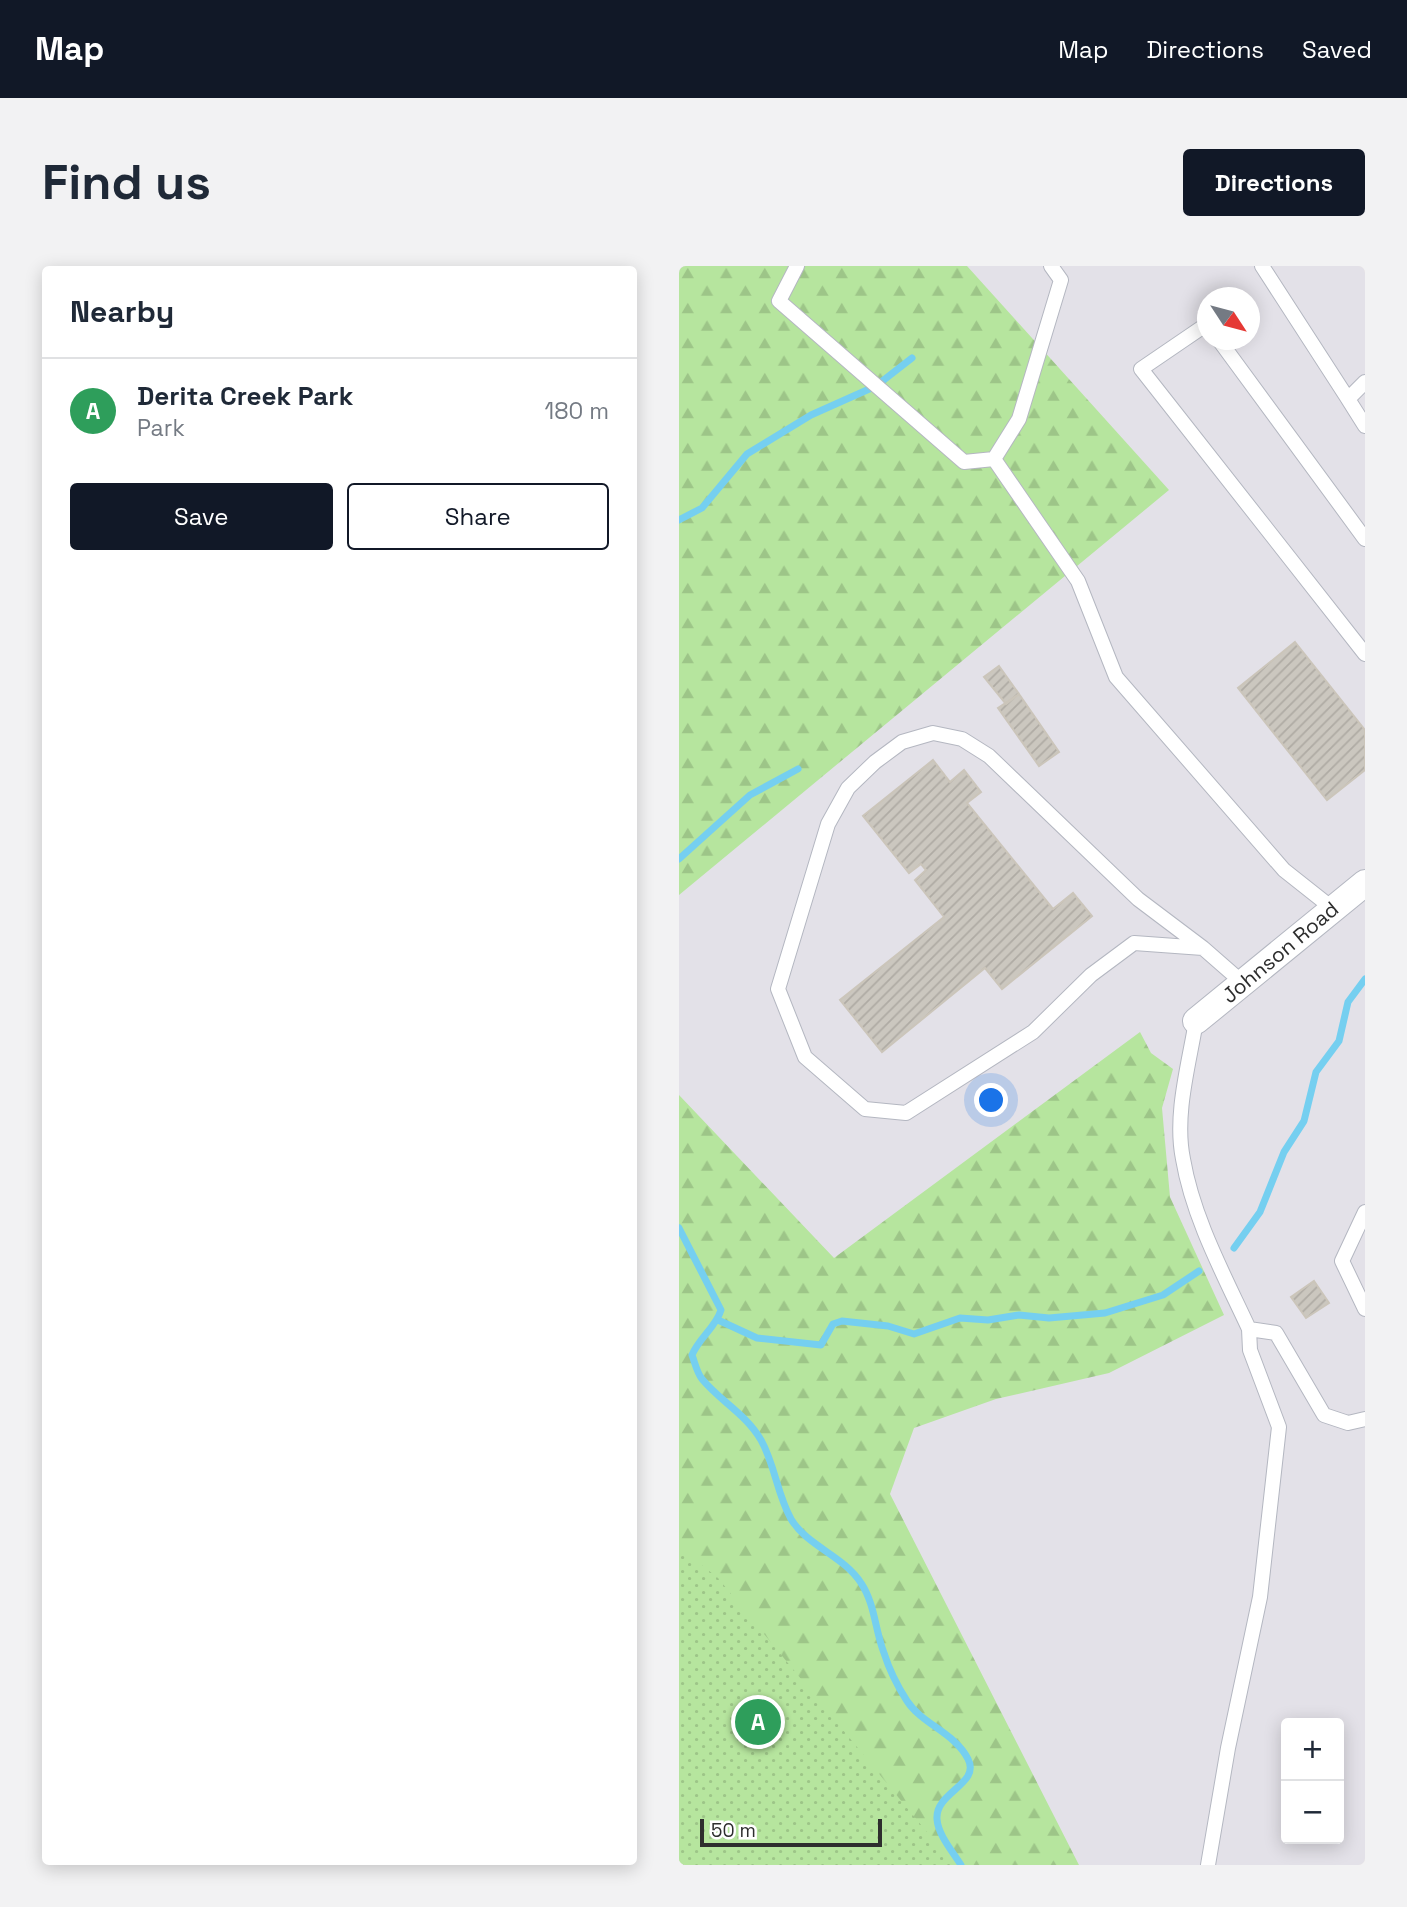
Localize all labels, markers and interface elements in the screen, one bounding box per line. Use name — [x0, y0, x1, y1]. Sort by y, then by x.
text: Map — [35, 28, 104, 70]
text: Map — [1058, 34, 1108, 65]
text: Directions — [1146, 34, 1264, 65]
text: Saved — [1302, 34, 1372, 65]
button: Directions — [1183, 149, 1365, 216]
text: Find us — [42, 151, 211, 213]
north arrow — [1197, 287, 1260, 350]
text: Nearby — [70, 292, 174, 331]
text: Derita Creek Park — [137, 379, 353, 413]
text: A — [86, 396, 100, 426]
text: 180 m — [545, 396, 609, 426]
text: Park — [137, 413, 185, 443]
button: Save — [70, 483, 333, 550]
button: Share — [347, 483, 609, 550]
street label: Johnson Road — [1216, 895, 1344, 1009]
your location — [974, 1083, 1008, 1117]
pin: A — [735, 1696, 781, 1748]
map controls — [1281, 1718, 1344, 1844]
button: + — [1281, 1718, 1344, 1781]
button: − — [1281, 1781, 1344, 1844]
scale bar — [700, 1816, 882, 1848]
text: 50 m — [711, 1818, 756, 1843]

